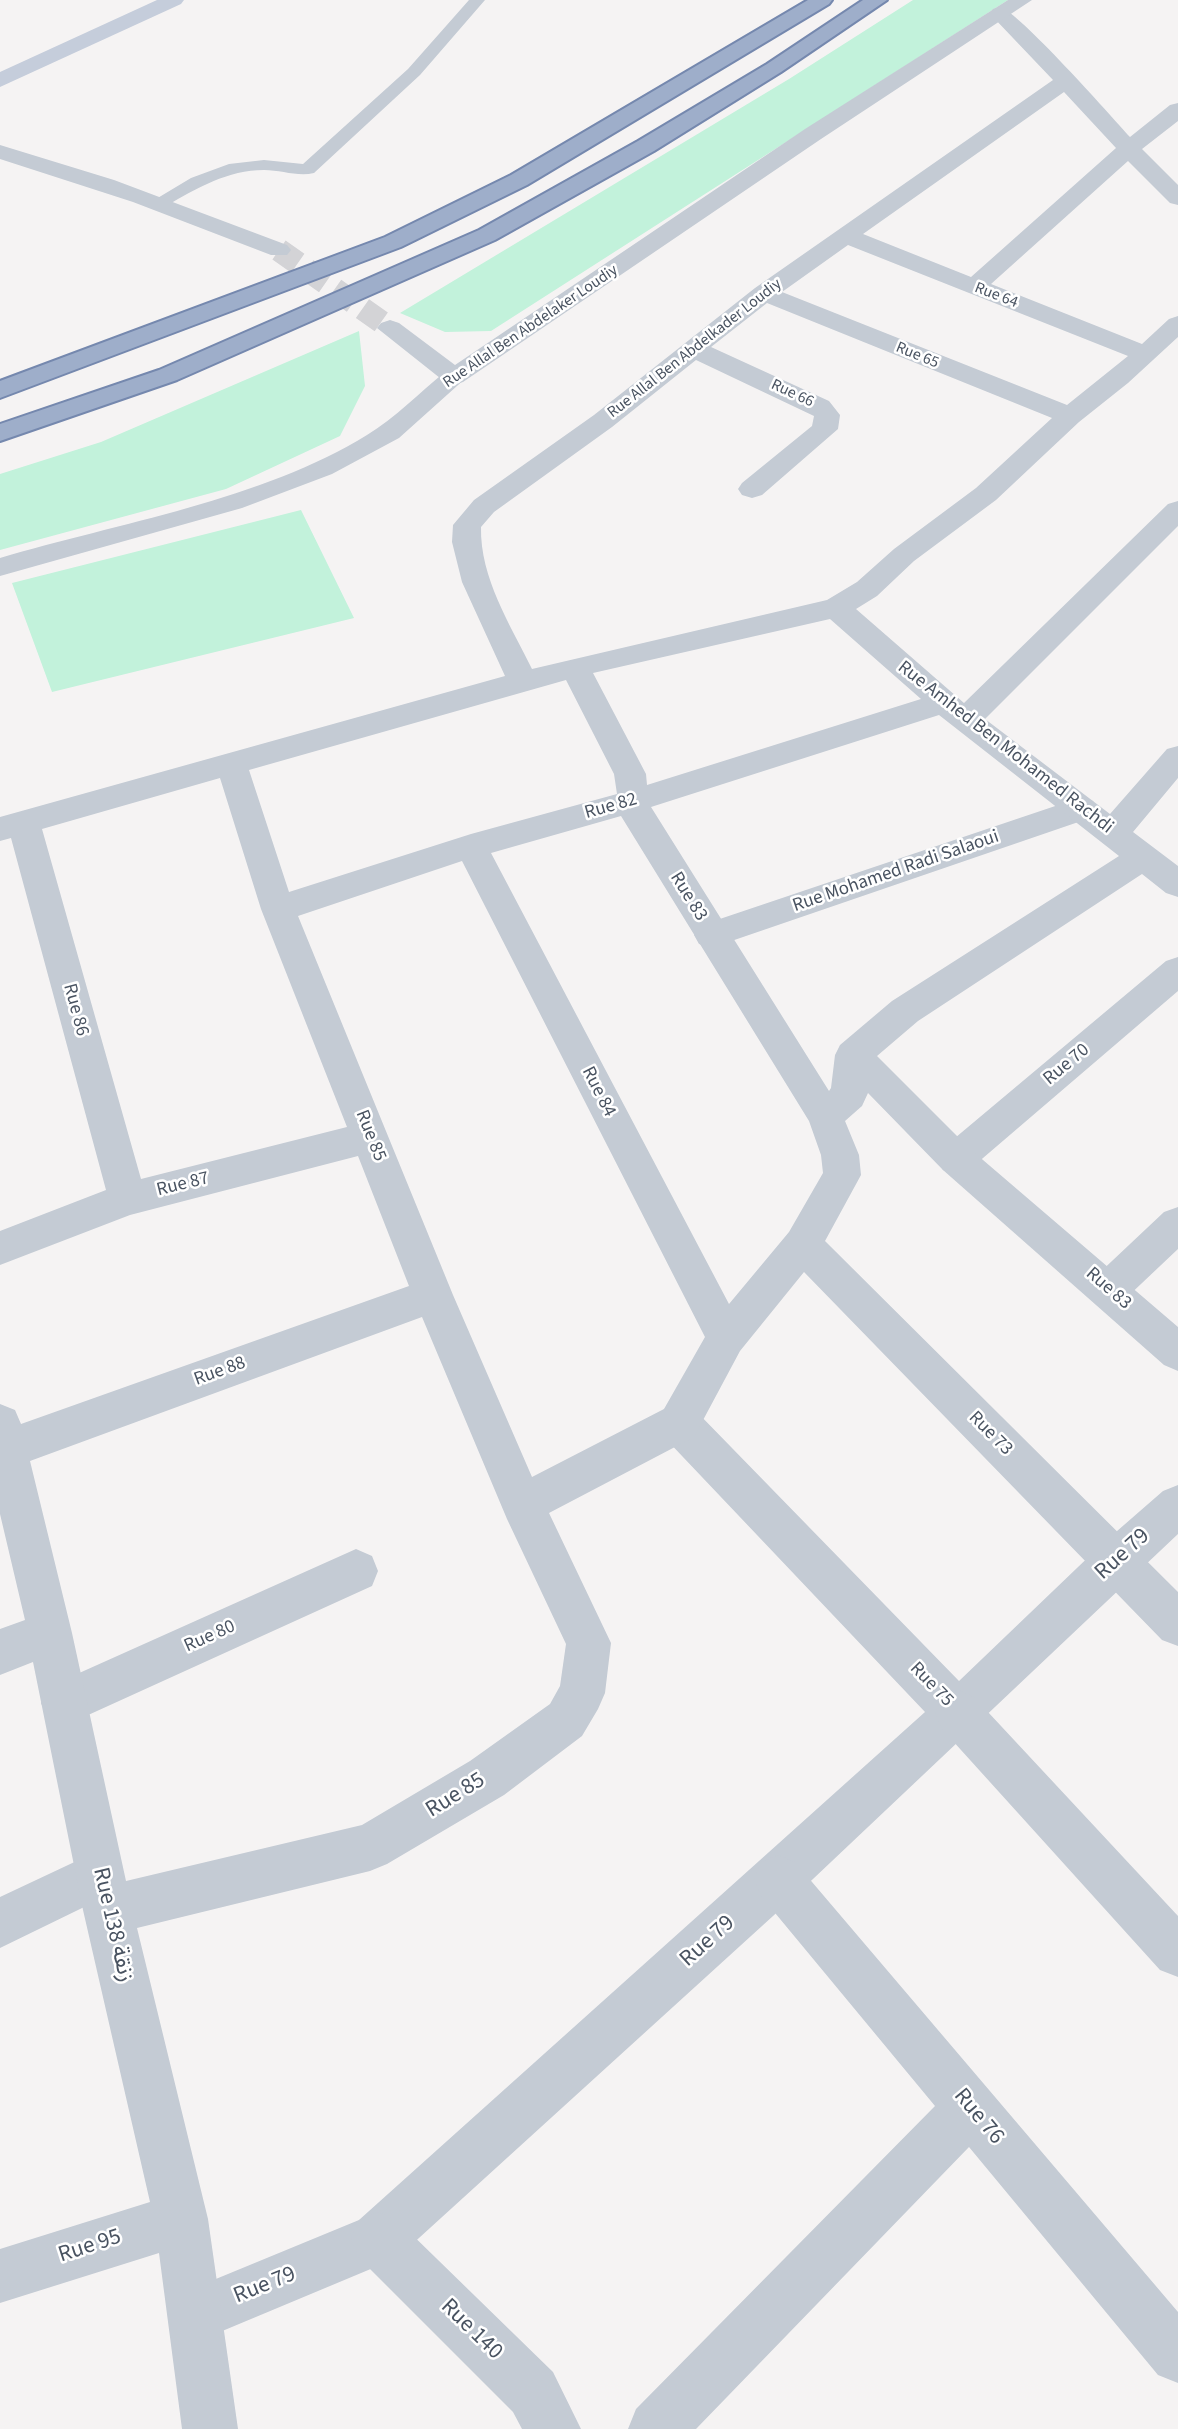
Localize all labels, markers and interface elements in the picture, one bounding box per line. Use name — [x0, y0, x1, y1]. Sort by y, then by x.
street label: Rue Allal Ben Abdelaker Loudiy — [440, 261, 622, 393]
street label: Rue Allal Ben Abdelkader Loudiy — [604, 275, 786, 423]
street label: Rue 64 — [972, 279, 1020, 313]
street label: Rue 65 — [893, 339, 941, 373]
street label: Rue 66 — [768, 376, 816, 412]
street label: Rue Amhed Ben Mohamed Rachdi — [893, 657, 1117, 839]
street label: Rue 82 — [582, 789, 640, 825]
street label: Rue Mohamed Radi Salaoui — [790, 826, 1002, 918]
street label: Rue 83 — [664, 868, 712, 926]
street label: Rue 86 — [57, 981, 93, 1039]
street label: Rue 70 — [1039, 1039, 1095, 1091]
street label: Rue 84 — [576, 1063, 620, 1121]
street label: Rue 85 — [349, 1107, 391, 1165]
street label: Rue 87 — [154, 1167, 212, 1203]
street label: Rue 83 — [1080, 1263, 1136, 1315]
street label: Rue 88 — [191, 1352, 249, 1392]
street label: Rue 73 — [963, 1407, 1017, 1461]
street label: Rue 79 — [1090, 1523, 1156, 1587]
street label: Rue 80 — [181, 1616, 239, 1658]
street label: Rue 75 — [904, 1658, 958, 1712]
street label: Rue 85 — [421, 1767, 491, 1825]
street label: Rue 138 زنقة — [85, 1865, 139, 1985]
street label: Rue 79 — [675, 1910, 741, 1974]
street label: Rue 76 — [947, 2083, 1009, 2151]
street label: Rue 95 — [55, 2224, 125, 2270]
street label: Rue 79 — [230, 2261, 300, 2311]
street label: Rue 140 — [434, 2294, 508, 2366]

